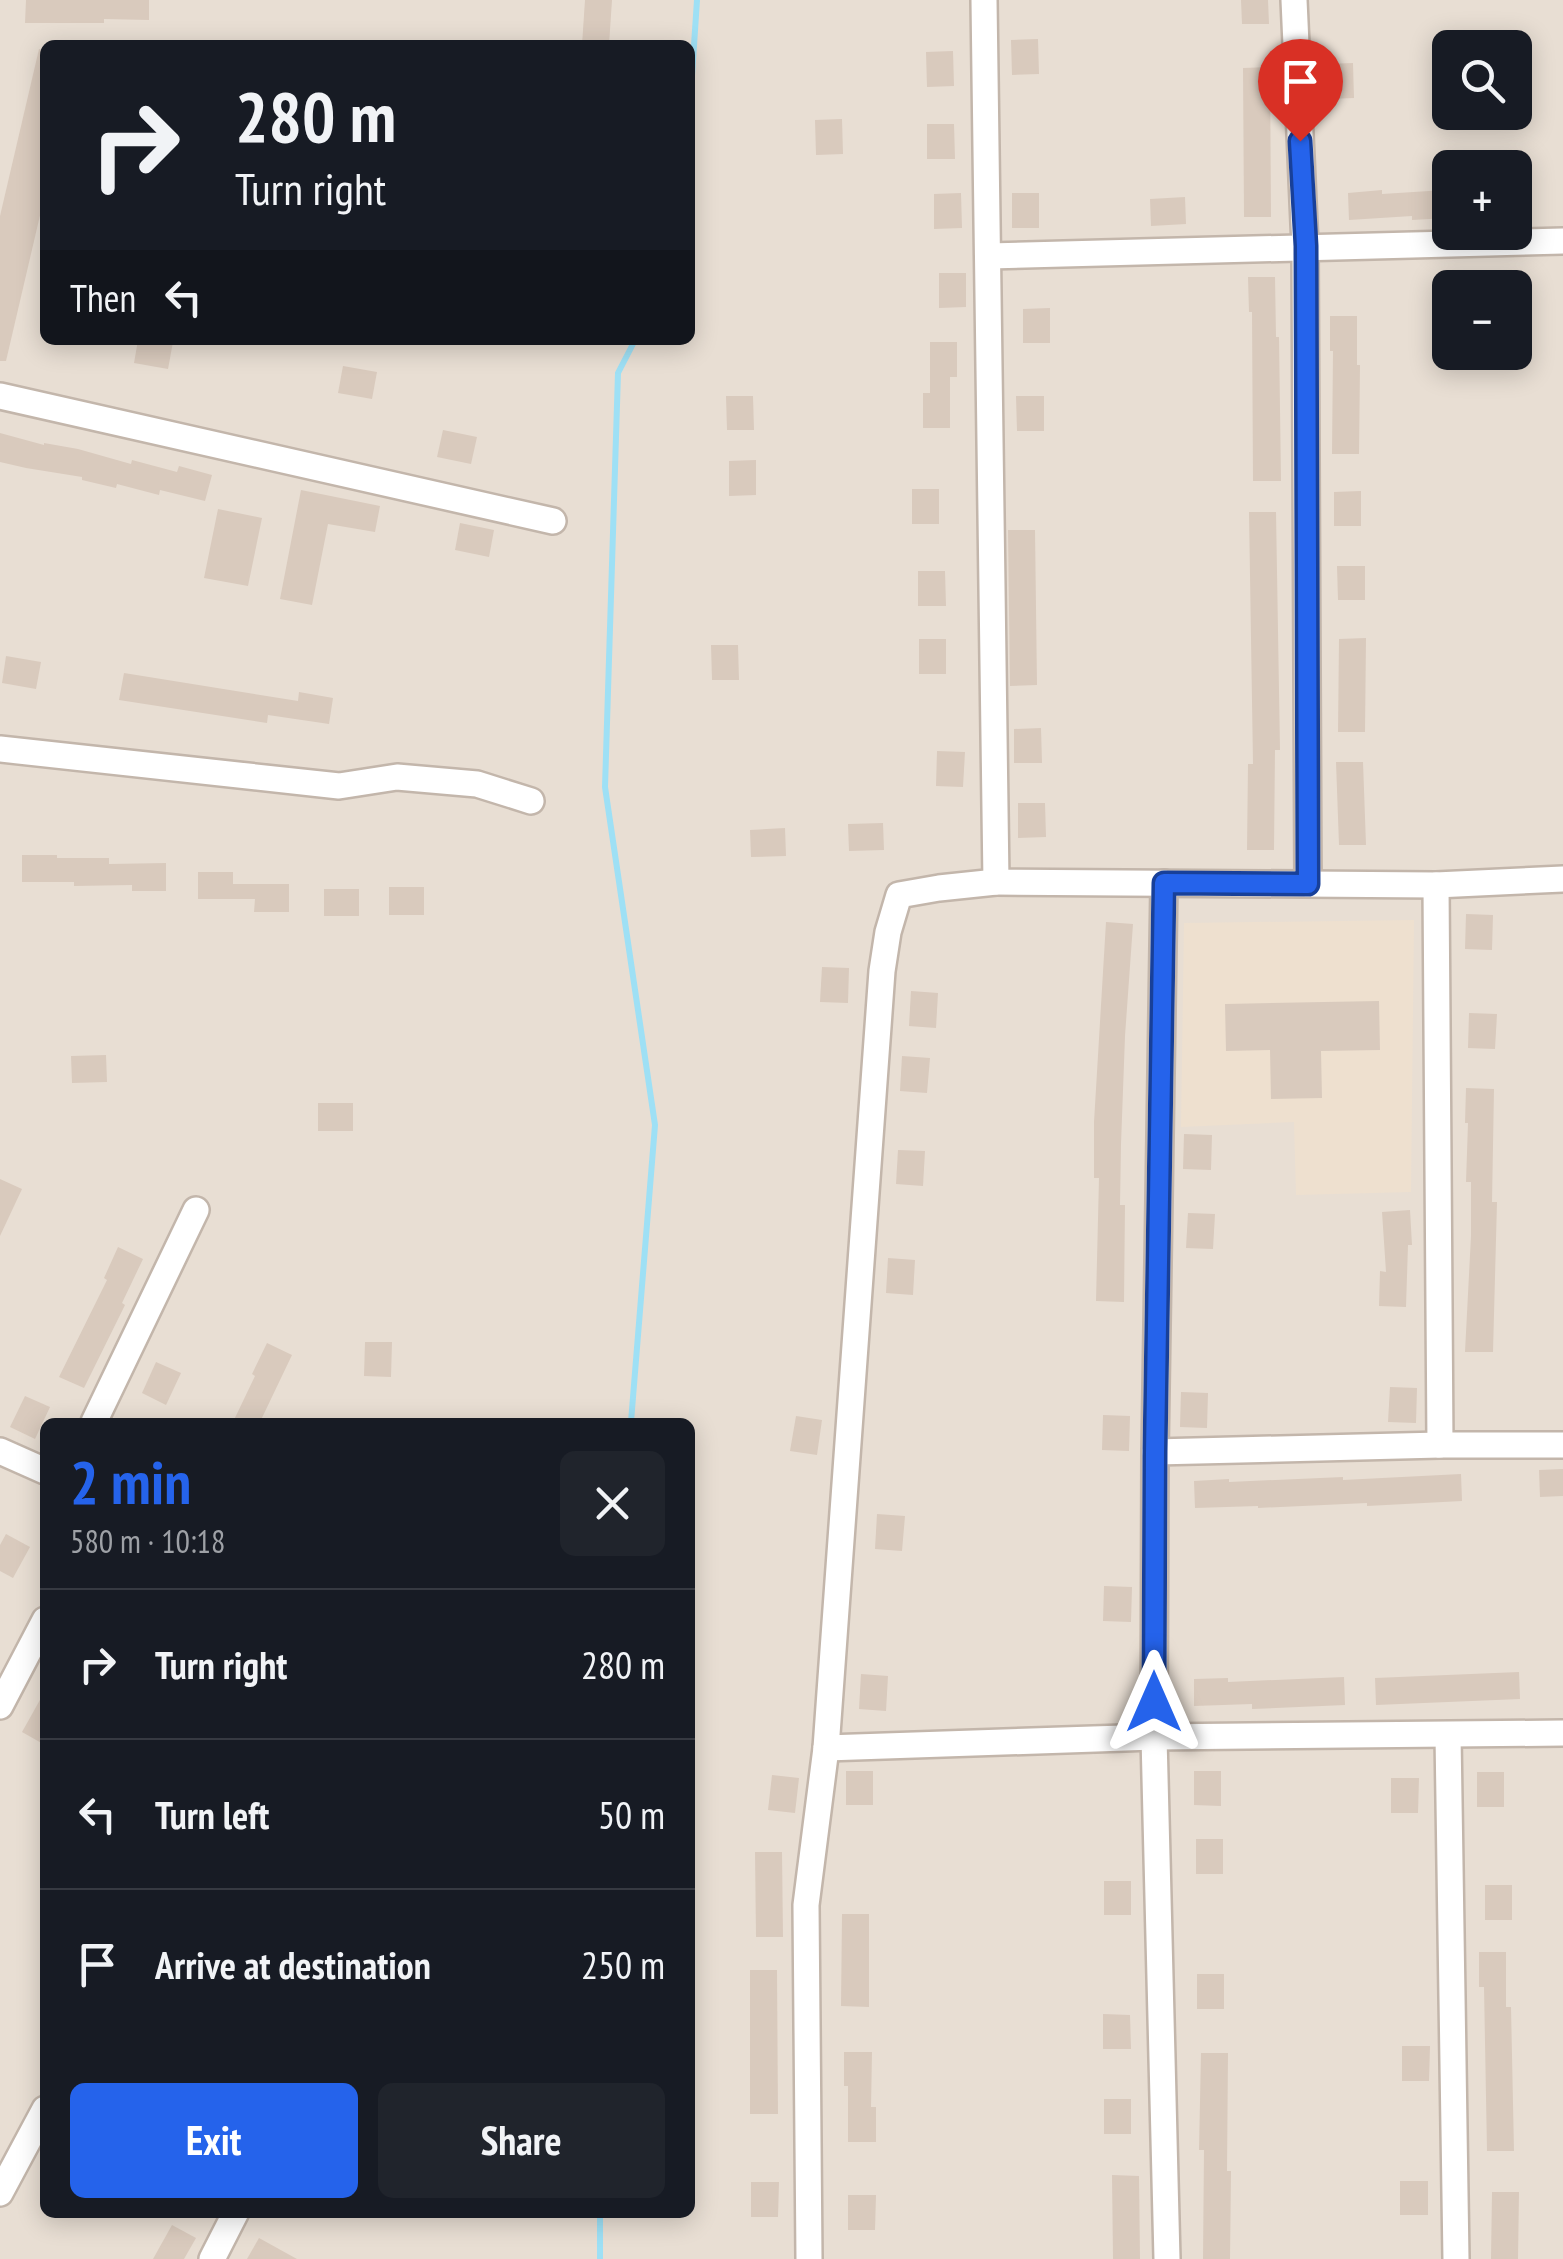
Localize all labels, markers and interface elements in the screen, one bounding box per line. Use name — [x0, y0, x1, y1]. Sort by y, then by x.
map controls — [1432, 30, 1532, 370]
button: search — [1432, 30, 1532, 130]
pin — [1258, 39, 1343, 142]
icon: arrive — [1273, 54, 1328, 109]
text: 280 m — [235, 71, 396, 161]
icon: right — [70, 80, 200, 210]
button: + — [1432, 150, 1532, 250]
text: Turn right — [235, 159, 386, 217]
icon: left — [156, 270, 211, 325]
button: − — [1432, 270, 1532, 370]
text: Then — [70, 273, 136, 322]
text: 2 min — [70, 1443, 191, 1521]
button: close — [560, 1451, 665, 1556]
text: 580 m · 10:18 — [70, 1520, 225, 1562]
icon: right — [70, 1637, 125, 1692]
text: Turn right — [155, 1640, 287, 1689]
text: 280 m — [581, 1640, 665, 1689]
position arrow — [1102, 1650, 1206, 1754]
icon: left — [70, 1787, 125, 1842]
text: Turn left — [155, 1790, 269, 1839]
text: 50 m — [598, 1790, 665, 1839]
icon: arrive — [70, 1937, 125, 1992]
text: Arrive at destination — [155, 1940, 431, 1989]
text: 250 m — [581, 1940, 665, 1989]
button: Exit — [70, 2083, 358, 2198]
button: Share — [378, 2083, 665, 2198]

